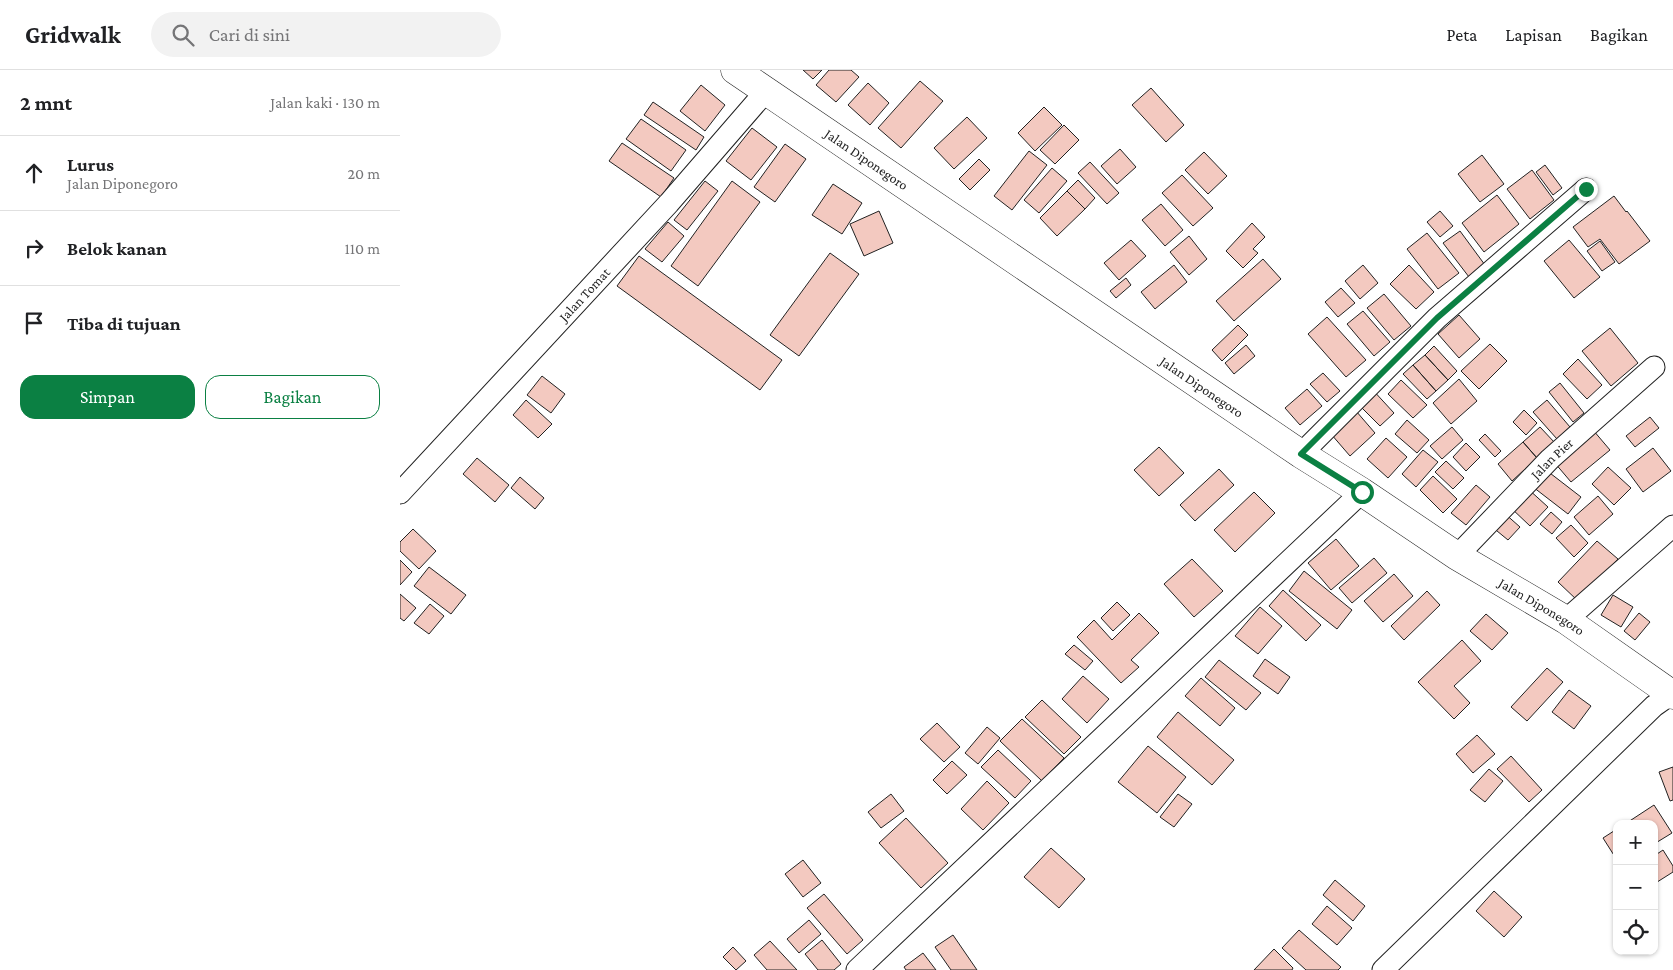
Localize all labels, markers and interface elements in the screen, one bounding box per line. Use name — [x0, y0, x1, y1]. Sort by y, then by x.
search box — [151, 12, 501, 57]
text: Gridwalk — [25, 21, 121, 48]
icon: search — [169, 21, 197, 49]
text: Cari di sini — [209, 24, 290, 45]
text: Peta — [1447, 25, 1477, 45]
text: Lapisan — [1505, 25, 1562, 45]
text: Bagikan — [1590, 25, 1648, 45]
text: 2 mnt — [20, 91, 72, 115]
text: Jalan kaki · 130 m — [270, 94, 380, 111]
street label: Jalan Diponegoro — [820, 124, 911, 193]
text: Lurus — [67, 154, 114, 175]
icon: ahead — [20, 159, 48, 187]
text: 20 m — [347, 165, 380, 182]
text: Jalan Diponegoro — [67, 175, 178, 192]
route end — [1575, 178, 1598, 201]
icon: right — [20, 234, 48, 262]
text: Belok kanan — [67, 238, 167, 259]
text: 110 m — [344, 240, 380, 257]
street label: Jalan Tomat — [554, 264, 613, 326]
icon: arrive — [20, 309, 48, 337]
text: Tiba di tujuan — [67, 313, 181, 334]
street label: Jalan Diponegoro — [1155, 352, 1246, 421]
button: Simpan — [20, 375, 195, 419]
button: Bagikan — [205, 375, 380, 419]
street label: Jalan Pier — [1526, 434, 1576, 484]
route start — [1351, 481, 1374, 504]
street label: Jalan Diponegoro — [1494, 573, 1588, 639]
map controls — [1613, 820, 1658, 955]
button: + — [1613, 820, 1658, 865]
button: − — [1613, 865, 1658, 910]
button: locate — [1613, 910, 1658, 955]

